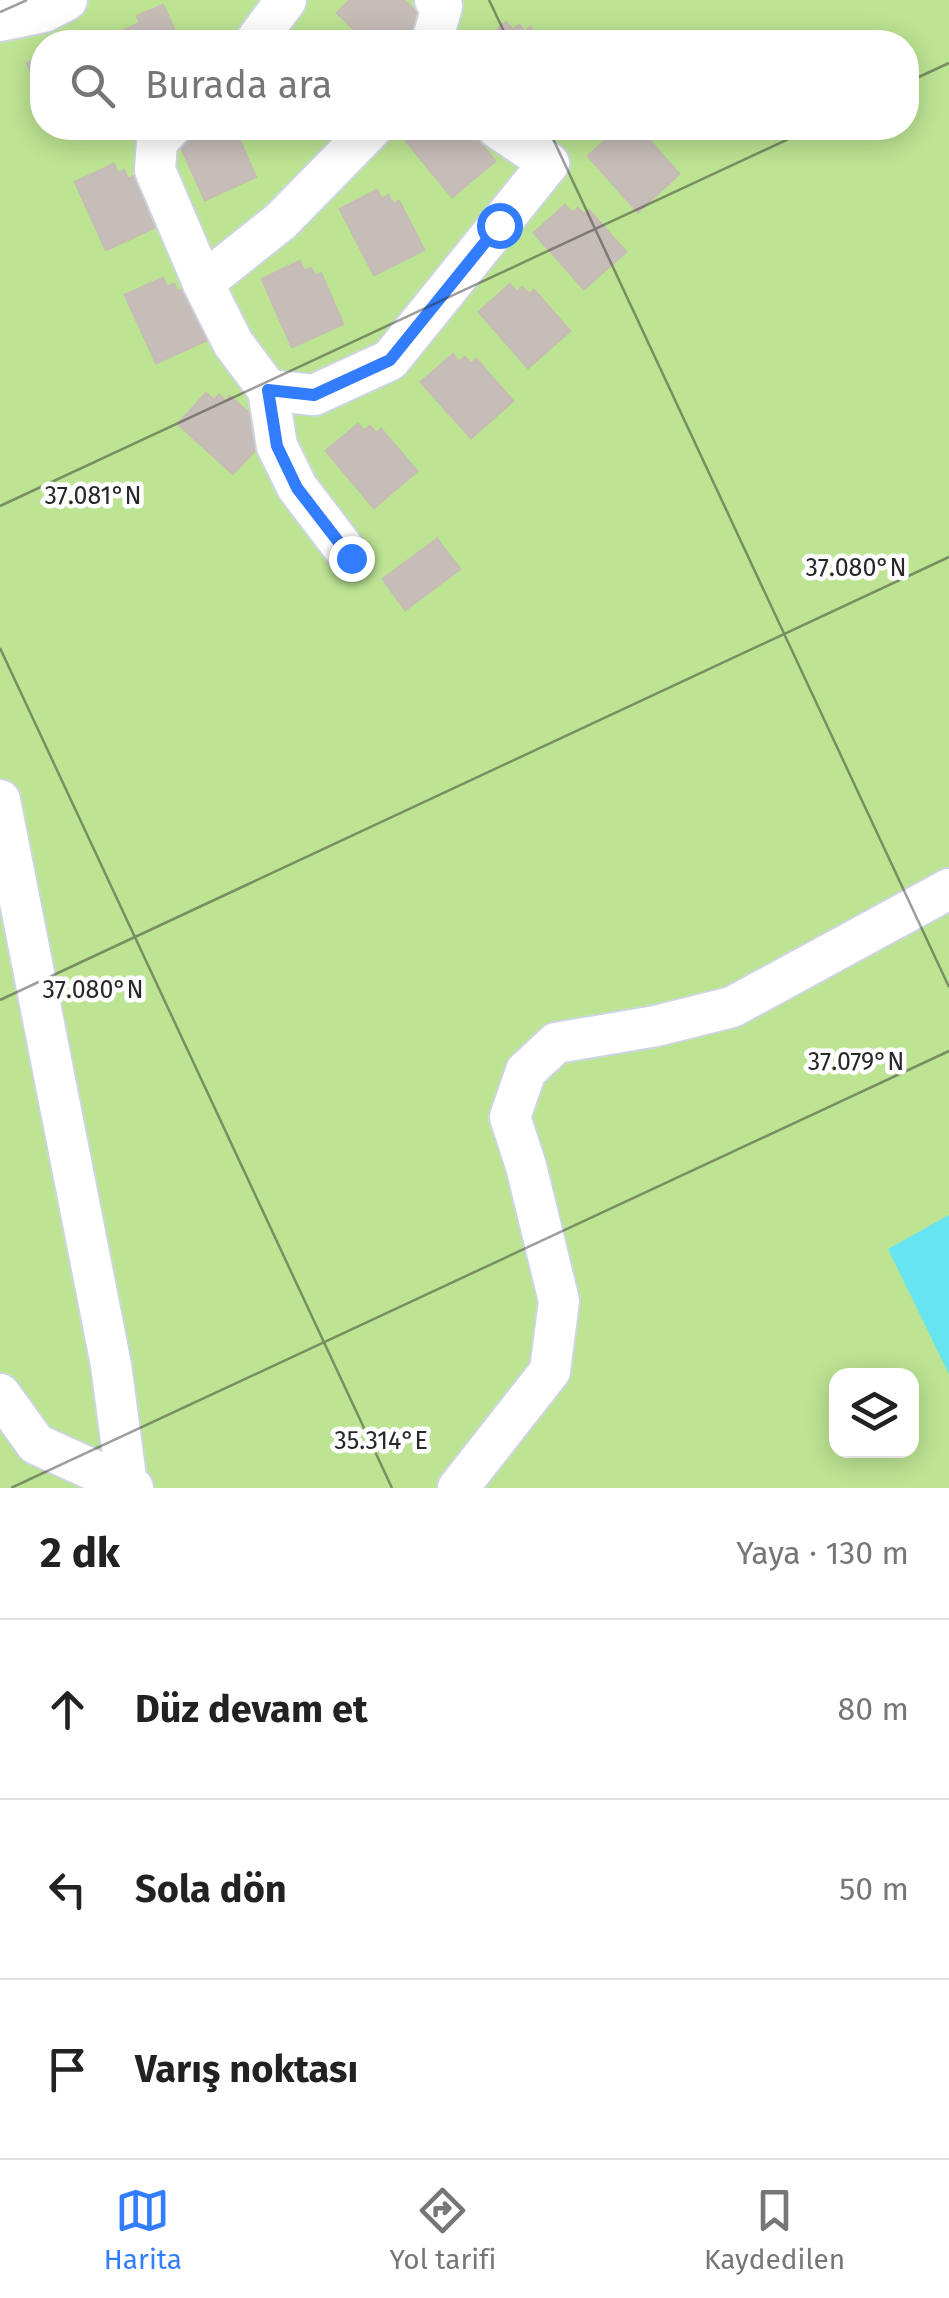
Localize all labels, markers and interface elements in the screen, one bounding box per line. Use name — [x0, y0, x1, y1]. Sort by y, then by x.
search box — [30, 30, 919, 140]
icon: search — [65, 58, 120, 113]
text: Burada ara — [145, 62, 332, 108]
route start — [477, 203, 523, 249]
text: 37.081°N — [44, 481, 142, 511]
route end — [329, 536, 375, 582]
text: 37.080°N — [806, 553, 906, 583]
text: 37.080°N — [43, 975, 143, 1005]
text: 37.079°N — [808, 1047, 904, 1077]
map controls — [829, 1368, 919, 1458]
button: layers — [829, 1368, 919, 1458]
text: 35.314°E — [334, 1426, 428, 1456]
text: 2 dk — [40, 1528, 120, 1578]
text: Yaya · 130 m — [736, 1534, 909, 1572]
icon: ahead — [40, 1682, 95, 1737]
text: Düz devam et — [135, 1686, 368, 1732]
text: 80 m — [838, 1690, 909, 1728]
icon: left — [40, 1862, 95, 1917]
text: Sola dön — [135, 1866, 287, 1912]
text: 50 m — [839, 1870, 909, 1908]
icon: arrive — [40, 2042, 95, 2097]
text: Varış noktası — [135, 2046, 358, 2092]
tab: Harita — [104, 2183, 182, 2276]
tab: Yol tarifi — [390, 2183, 496, 2276]
tab: Kaydedilen — [704, 2183, 845, 2276]

